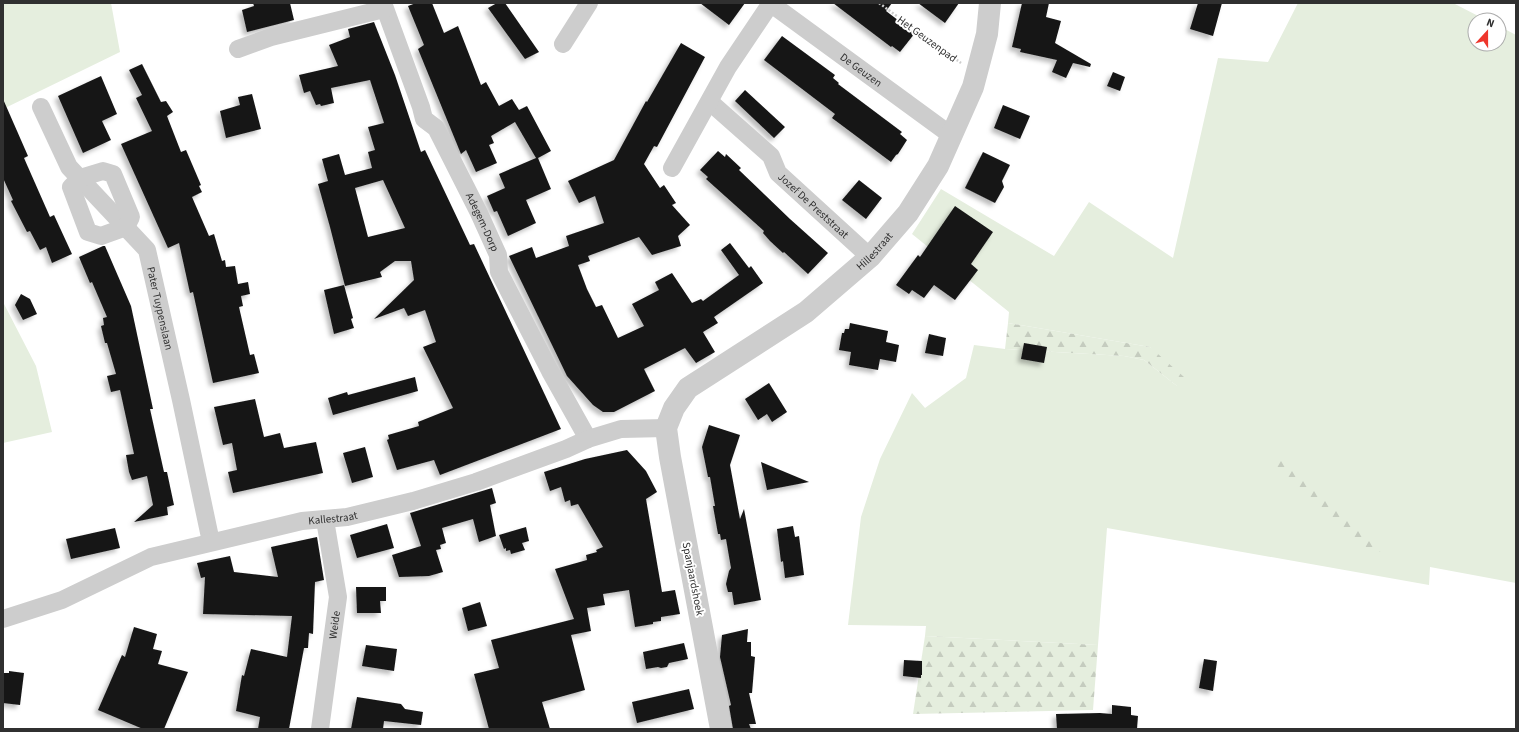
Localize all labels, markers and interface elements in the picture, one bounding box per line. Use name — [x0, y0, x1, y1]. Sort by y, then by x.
street label: Het Geuzenpad — [894, 12, 960, 66]
north arrow — [1467, 12, 1507, 52]
text: N — [1484, 15, 1497, 31]
street label: De Geuzen — [837, 49, 885, 90]
street label: Jozef De Preststraat — [775, 169, 852, 242]
street label: Adegem-Dorp — [462, 190, 503, 254]
street label: Hillestraat — [853, 228, 896, 273]
street label: Pater Tuypenslaan — [144, 265, 177, 351]
street label: Kallestraat — [308, 507, 359, 528]
street label: Spanjaardshoek — [679, 541, 708, 618]
street label: Weide — [325, 609, 344, 640]

